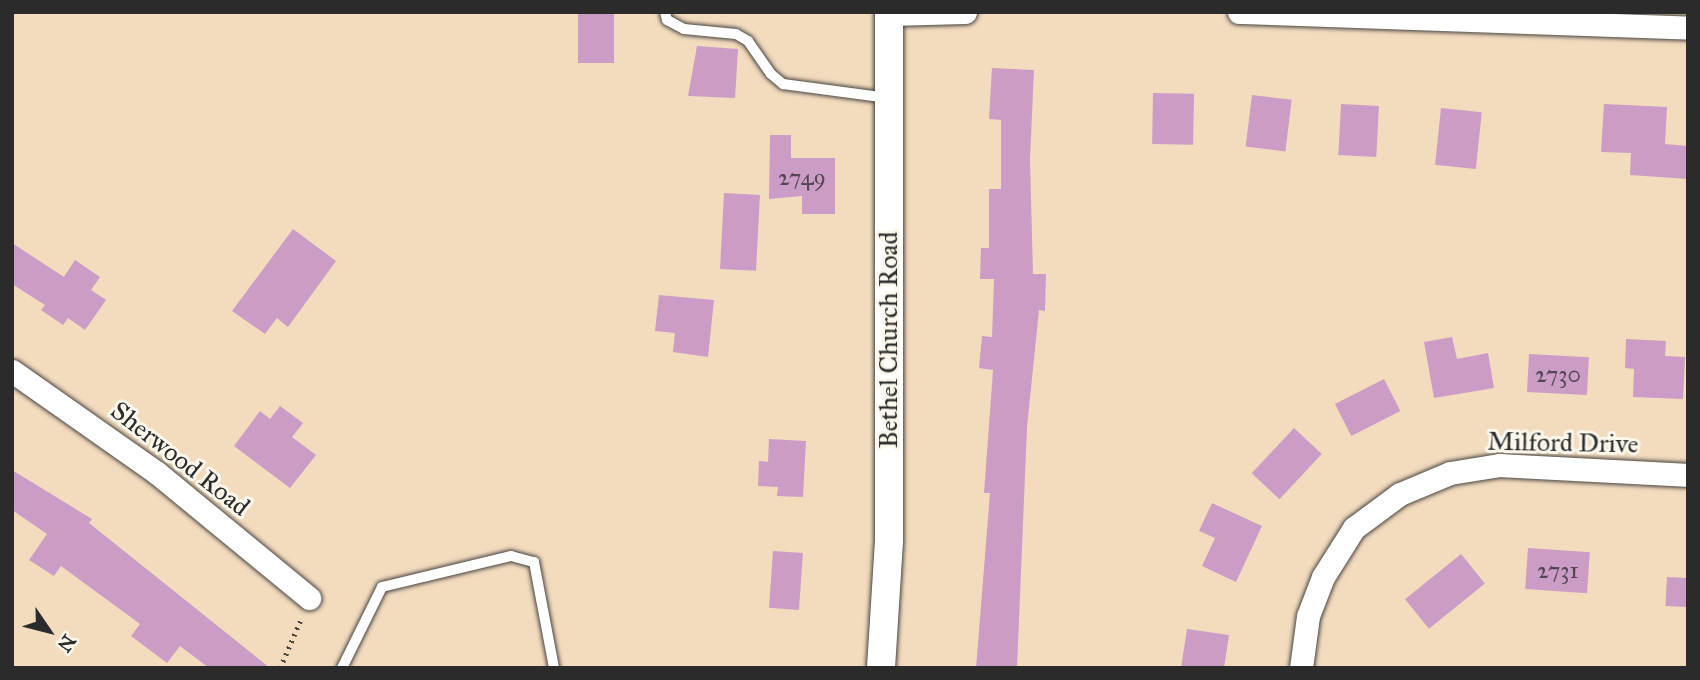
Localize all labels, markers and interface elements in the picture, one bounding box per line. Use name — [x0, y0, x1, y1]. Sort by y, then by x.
house number: 2749 — [778, 163, 826, 191]
street label: Bethel Church Road — [873, 232, 905, 448]
house number: 2730 — [1535, 360, 1581, 388]
street label: Sherwood Road — [104, 395, 256, 523]
street label: Milford Drive — [1487, 426, 1639, 460]
house number: 2731 — [1537, 556, 1579, 584]
north arrow — [14, 596, 84, 666]
text: N — [53, 630, 81, 657]

